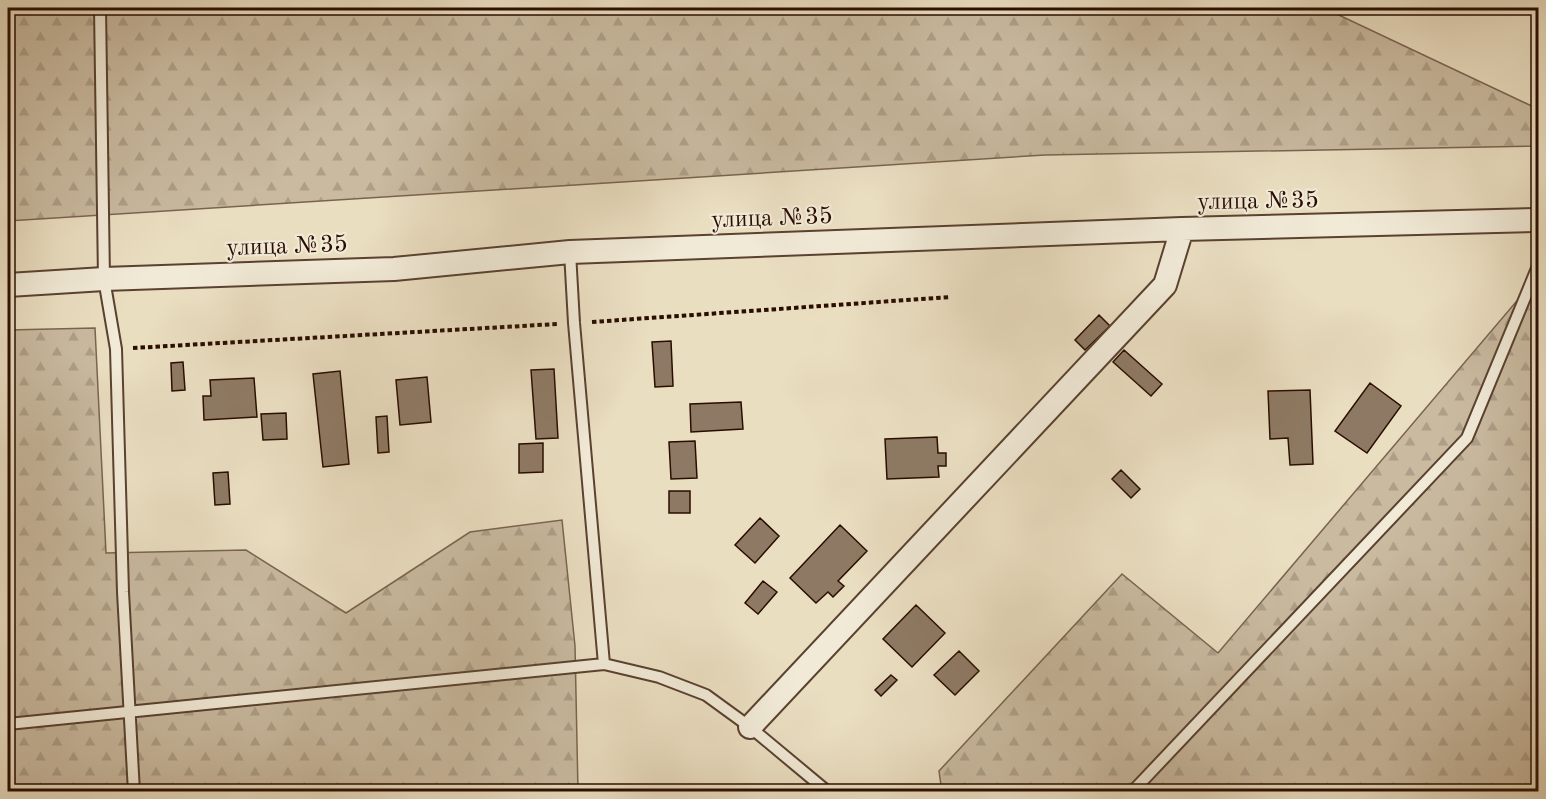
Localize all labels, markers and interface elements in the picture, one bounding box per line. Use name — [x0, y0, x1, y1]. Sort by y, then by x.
street label: улица №35 — [1197, 189, 1319, 215]
street label: улица №35 — [711, 205, 833, 233]
street label: улица №35 — [226, 233, 348, 261]

